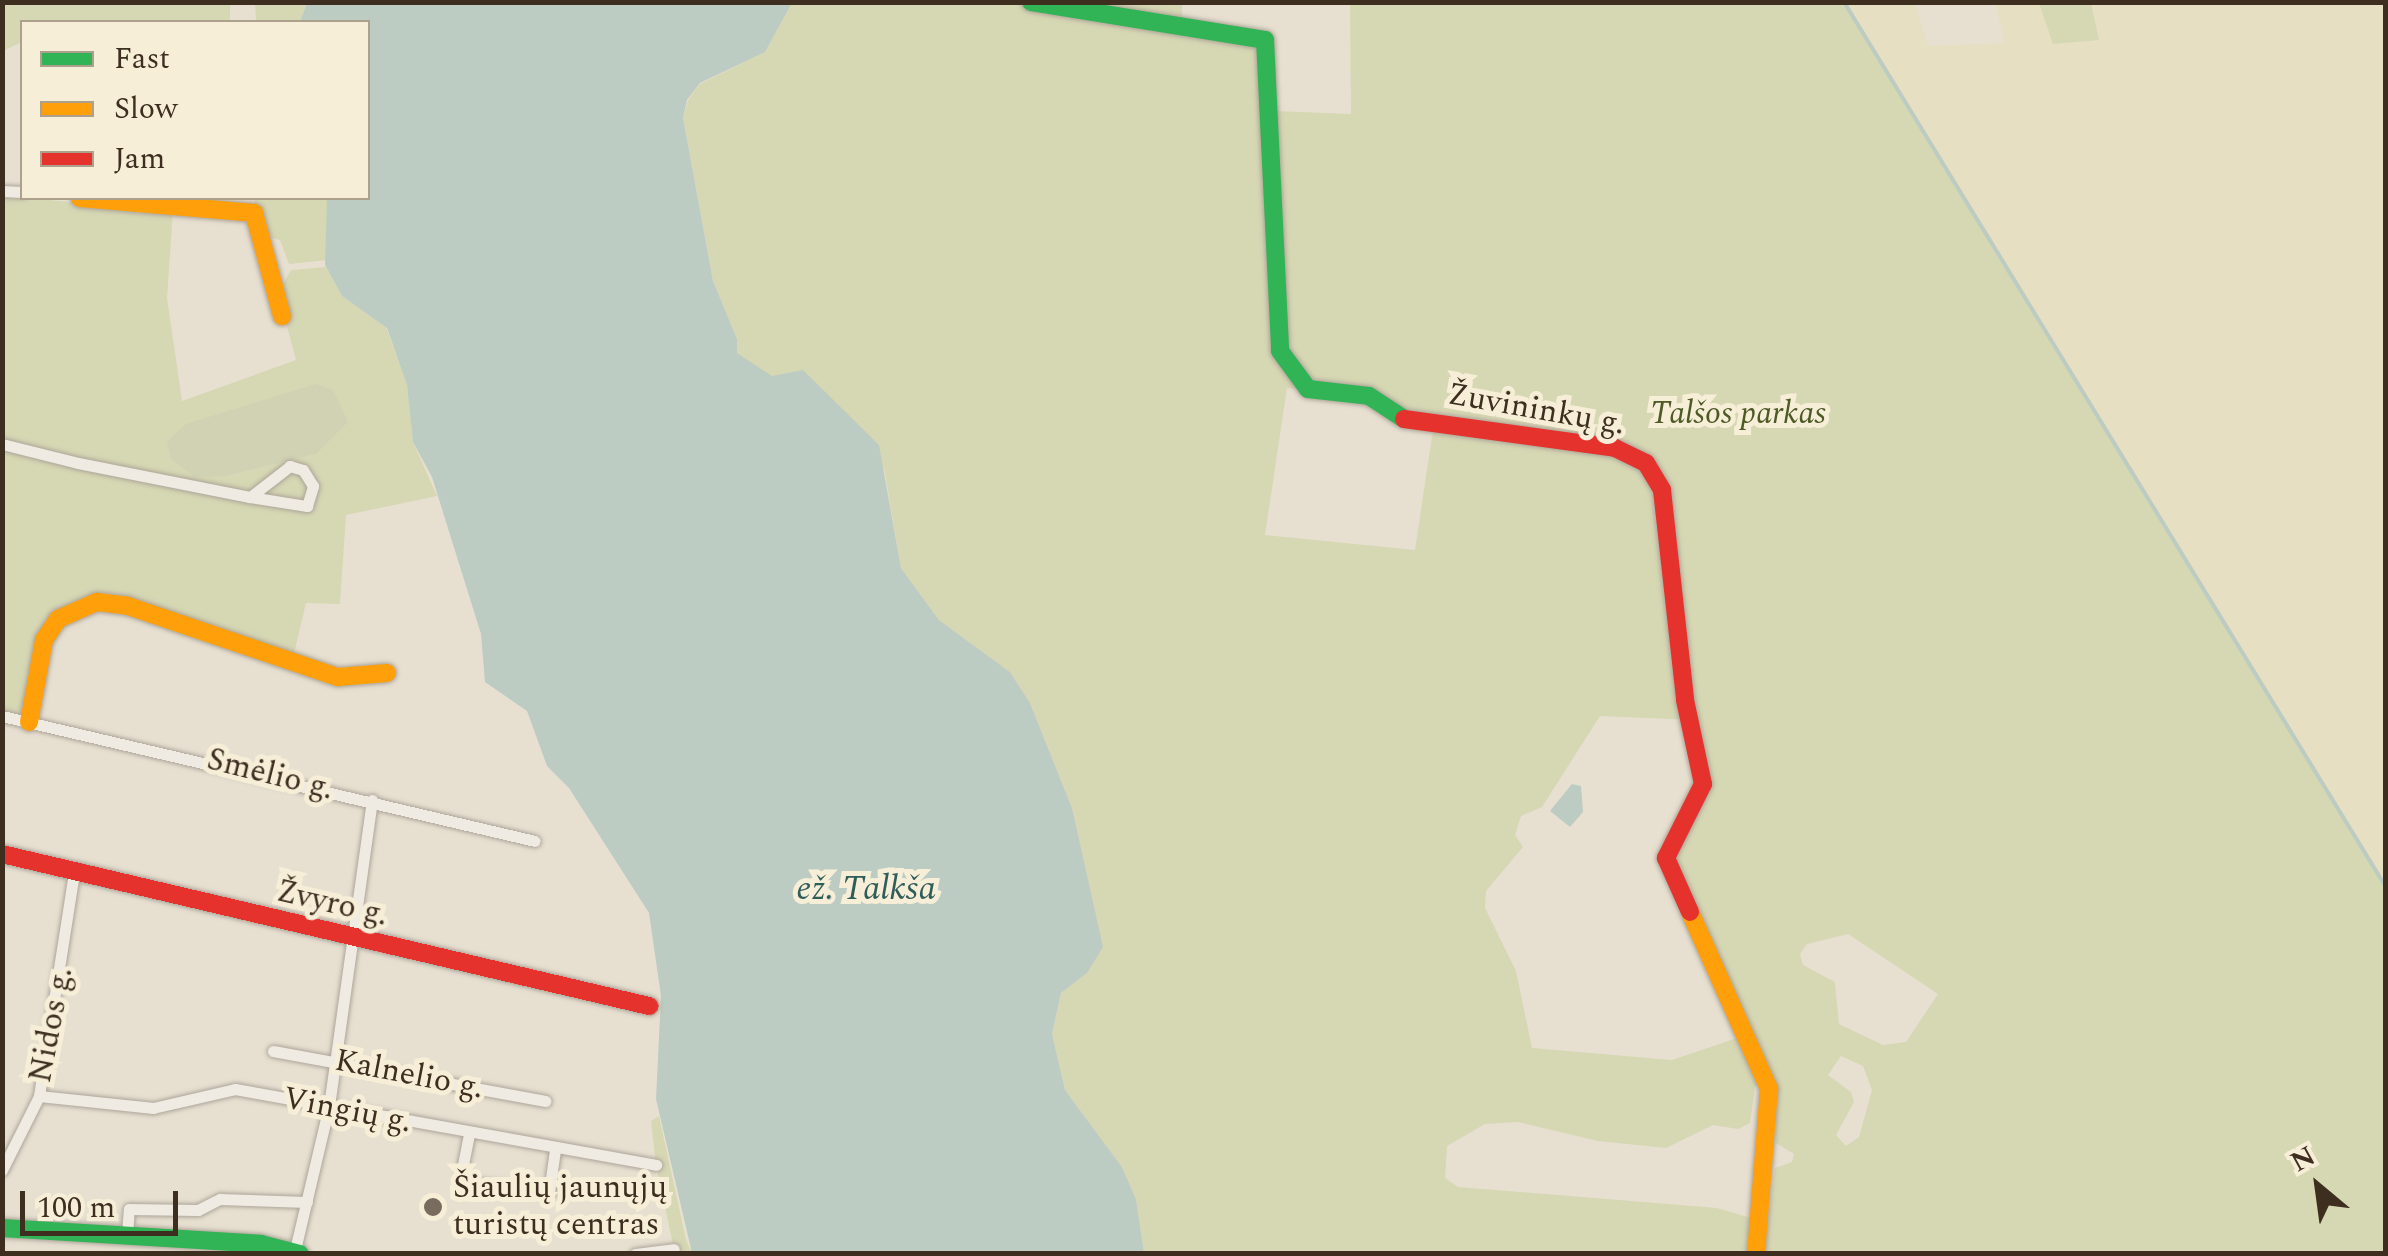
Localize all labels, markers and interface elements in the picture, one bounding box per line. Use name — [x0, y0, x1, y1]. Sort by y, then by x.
legend — [20, 20, 370, 200]
text: Fast — [114, 36, 170, 82]
text: Slow — [114, 86, 178, 132]
text: Jam — [114, 136, 165, 182]
street label: Žuvininkų g. — [1445, 376, 1627, 444]
park label: Talšos parkas — [1650, 395, 1826, 433]
street label: Smėlio g. — [203, 741, 337, 809]
water label: ež. Talkša — [796, 868, 936, 910]
street label: Žvyro g. — [273, 873, 391, 935]
street label: Nidos g. — [22, 964, 82, 1086]
street label: Kalnelio g. — [332, 1042, 486, 1108]
street label: Vingių g. — [280, 1080, 414, 1142]
text: N — [2283, 1135, 2324, 1184]
north arrow — [2268, 1136, 2368, 1236]
place label: Šiaulių jaunųjų turistų centras — [453, 1170, 667, 1245]
scale bar — [25, 1171, 182, 1233]
text: 100 m — [37, 1185, 115, 1231]
marker: Šiaulių jaunųjų turistų centras — [422, 1196, 444, 1218]

